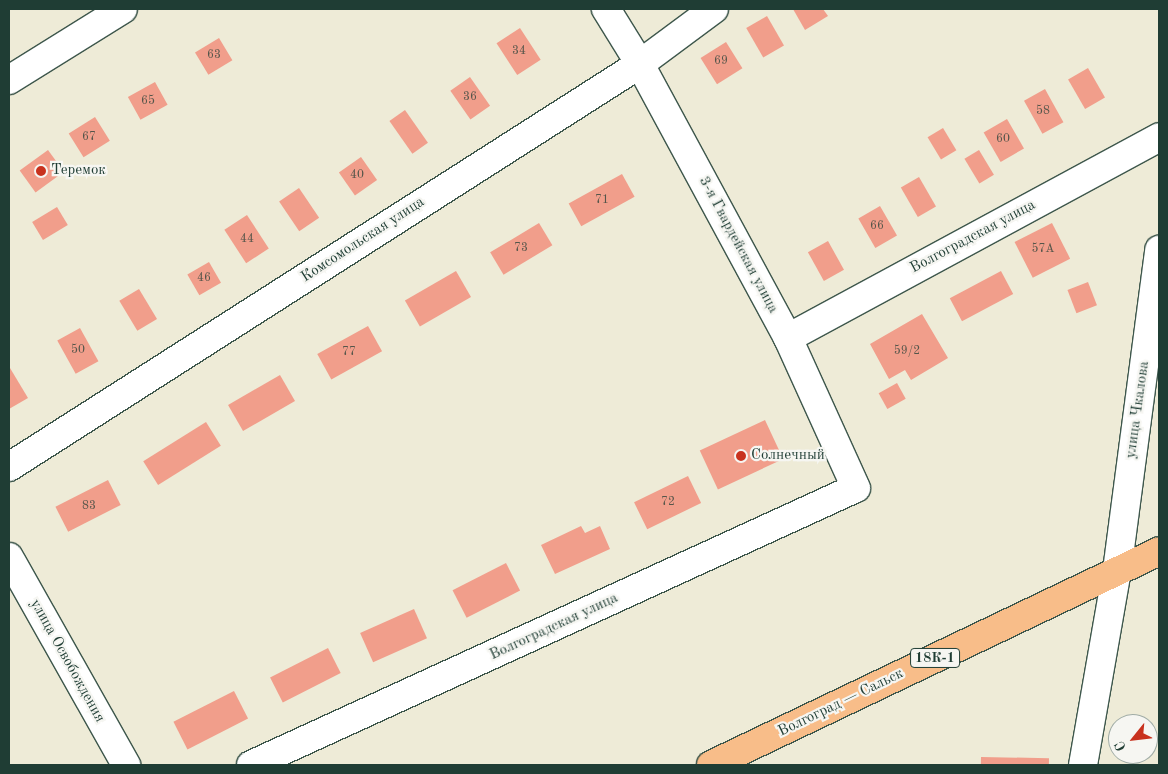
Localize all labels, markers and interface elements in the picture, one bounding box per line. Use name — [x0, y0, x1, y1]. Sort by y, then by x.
house number: 34 — [512, 45, 526, 59]
house number: 63 — [207, 49, 221, 63]
house number: 69 — [714, 55, 728, 69]
house number: 36 — [463, 91, 477, 105]
house number: 65 — [141, 95, 155, 109]
house number: 58 — [1036, 105, 1050, 119]
house number: 67 — [82, 131, 96, 145]
house number: 60 — [996, 133, 1010, 147]
place label: Теремок — [51, 162, 106, 180]
marker: Теремок — [35, 165, 47, 177]
house number: 40 — [350, 169, 364, 183]
street label: 3-я Гвардейская улица — [694, 174, 782, 316]
street label: Комсомольская улица — [298, 193, 428, 287]
house number: 71 — [595, 194, 609, 208]
street label: Волгоградская улица — [907, 196, 1039, 278]
house number: 66 — [870, 220, 884, 234]
house number: 44 — [240, 233, 254, 247]
house number: 73 — [514, 242, 528, 256]
house number: 57А — [1031, 243, 1055, 257]
house number: 46 — [197, 272, 211, 286]
house number: 50 — [71, 344, 85, 358]
house number: 59/2 — [894, 345, 920, 359]
house number: 77 — [342, 346, 356, 360]
street label: улица Чкалова — [1122, 360, 1154, 460]
place label: Солнечный — [751, 447, 825, 465]
marker: Солнечный — [735, 450, 747, 462]
house number: 72 — [661, 496, 675, 510]
house number: 83 — [82, 500, 96, 514]
street label: Волгоградская улица — [487, 589, 621, 665]
street label: улица Освобождения — [26, 596, 108, 726]
road number: 18К-1 — [910, 646, 960, 670]
street label: Волгоград — Сальск — [775, 665, 907, 741]
north arrow — [1108, 714, 1158, 764]
text: С — [1112, 738, 1129, 753]

